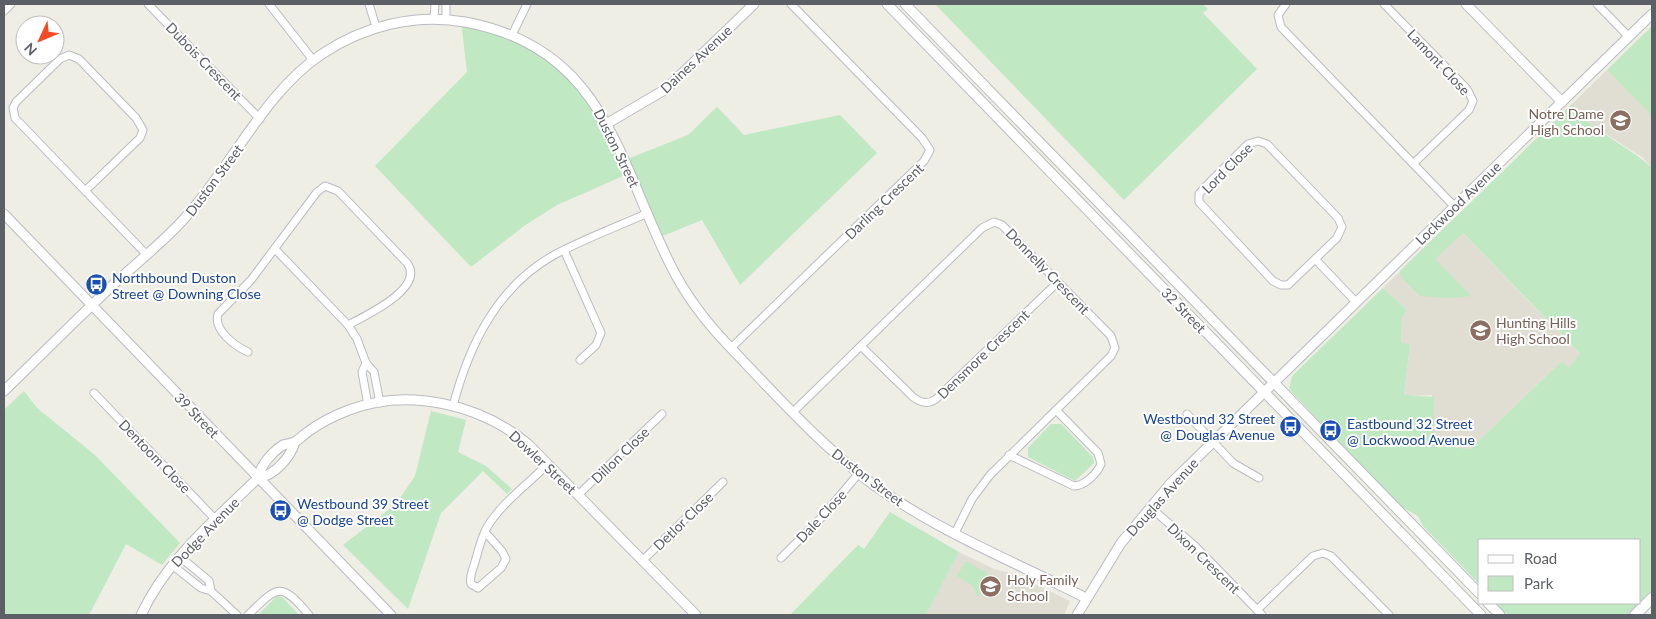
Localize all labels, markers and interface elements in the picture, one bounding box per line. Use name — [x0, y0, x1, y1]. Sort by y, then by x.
north arrow — [15, 15, 65, 65]
street label: Dubois Crescent — [163, 19, 245, 103]
street label: Daines Avenue — [657, 22, 735, 96]
street label: Lamont Close — [1404, 25, 1474, 99]
text: N — [20, 40, 40, 59]
place label: Notre Dame High School — [1529, 105, 1604, 138]
street label: Duston Street — [591, 106, 643, 190]
school or university icon: Notre Dame High School — [1608, 109, 1632, 133]
street label: Lord Close — [1198, 139, 1256, 197]
street label: Duston Street — [181, 141, 247, 219]
street label: Lockwood Avenue — [1412, 158, 1504, 248]
street label: Darling Crescent — [841, 159, 927, 243]
street label: Donnelly Crescent — [1003, 225, 1093, 317]
place label: Northbound Duston Street @ Downing Close — [112, 269, 261, 302]
bus stop icon: Northbound Duston Street @ Downing Close — [84, 273, 108, 297]
street label: 32 Street — [1158, 284, 1210, 336]
street label: Densmore Crescent — [933, 306, 1033, 402]
place label: Hunting Hills High School — [1496, 314, 1576, 347]
school or university icon: Hunting Hills High School — [1468, 318, 1492, 342]
street label: 39 Street — [171, 389, 223, 441]
place label: Westbound 32 Street @ Douglas Avenue — [1143, 410, 1275, 443]
bus stop icon: Westbound 32 Street @ Douglas Avenue — [1279, 414, 1303, 438]
place label: Eastbound 32 Street @ Lockwood Avenue — [1347, 415, 1475, 448]
street label: Dentoom Close — [116, 416, 194, 496]
bus stop icon: Eastbound 32 Street @ Lockwood Avenue — [1319, 419, 1343, 443]
street label: Dillon Close — [588, 423, 652, 487]
street label: Dowler Street — [506, 427, 580, 497]
street label: Duston Street — [829, 444, 907, 510]
street label: Douglas Avenue — [1122, 454, 1202, 540]
street label: Dale Close — [792, 486, 850, 546]
street label: Detlor Close — [650, 488, 716, 554]
street label: Dodge Avenue — [168, 494, 242, 570]
place label: Westbound 39 Street @ Dodge Street — [297, 495, 429, 528]
bus stop icon: Westbound 39 Street @ Dodge Street — [269, 499, 293, 523]
street label: Dixon Crescent — [1164, 519, 1244, 597]
legend — [1478, 539, 1641, 604]
text: Road — [1524, 549, 1557, 567]
place label: Holy Family School — [1007, 571, 1079, 604]
text: Park — [1524, 574, 1554, 592]
school or university icon: Holy Family School — [979, 575, 1003, 599]

